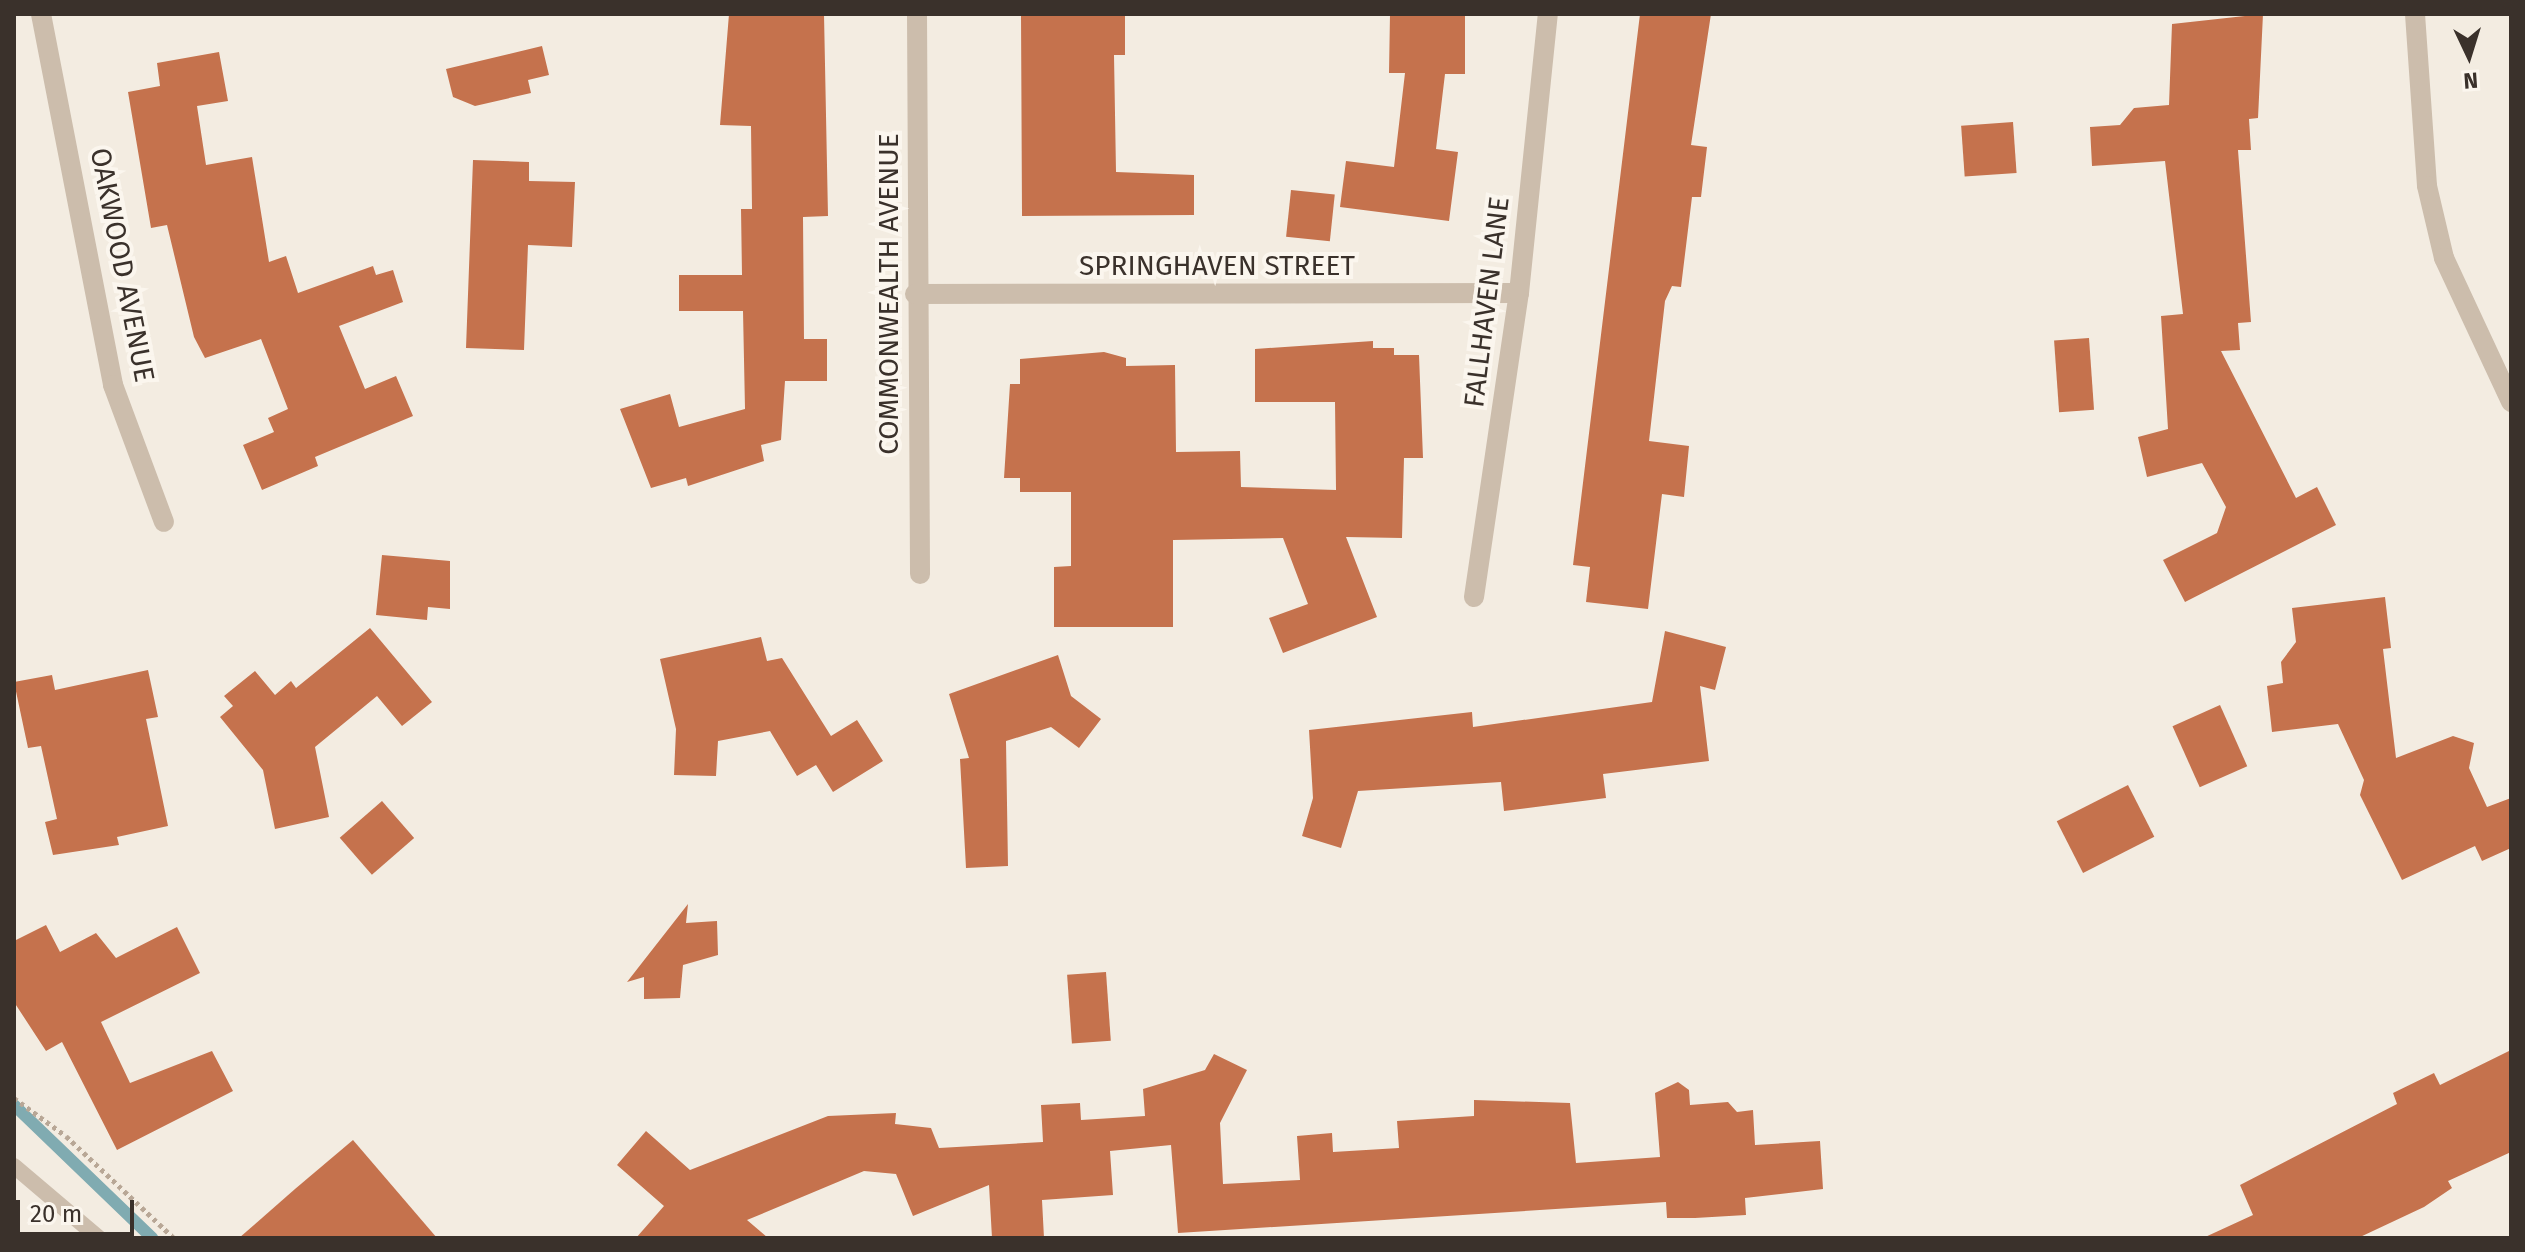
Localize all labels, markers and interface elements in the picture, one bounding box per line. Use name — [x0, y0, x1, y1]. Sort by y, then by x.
north arrow — [2429, 16, 2509, 96]
text: N — [2462, 66, 2479, 94]
street label: COMMONWEALTH AVENUE — [872, 133, 906, 455]
street label: OAKWOOD AVENUE — [83, 145, 161, 385]
street label: FALLHAVEN LANE — [1457, 195, 1517, 409]
street label: SPRINGHAVEN STREET — [1079, 249, 1355, 283]
scale bar — [20, 1184, 138, 1234]
text: 20 m — [30, 1200, 82, 1228]

